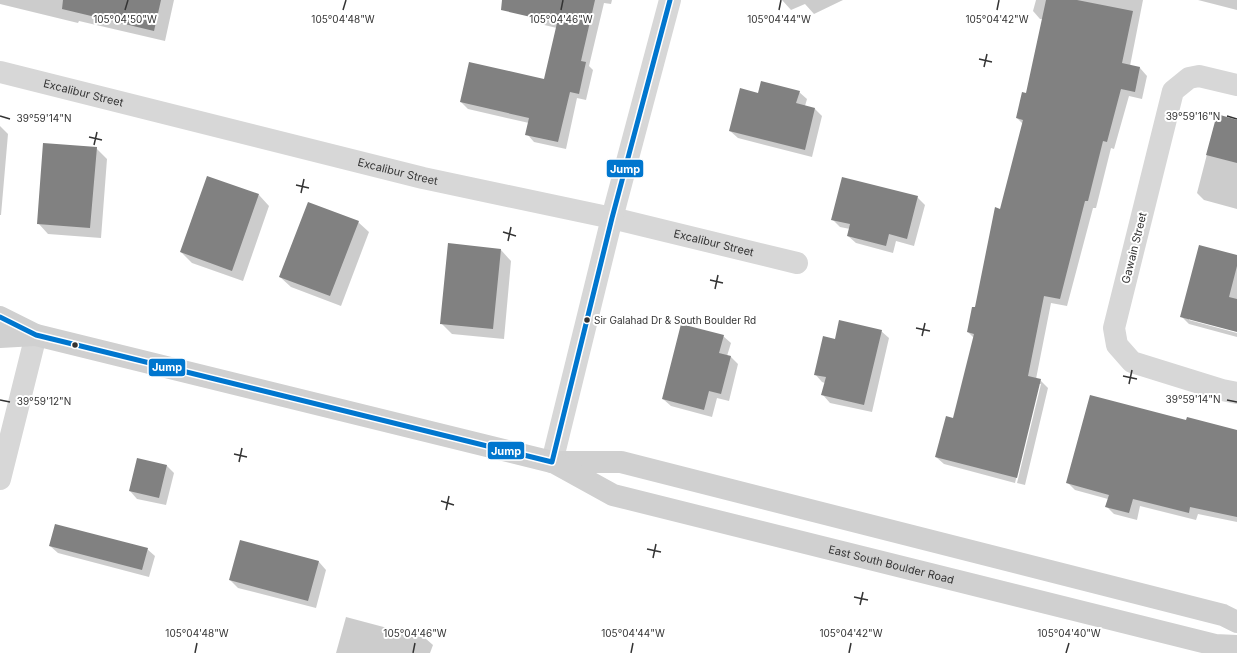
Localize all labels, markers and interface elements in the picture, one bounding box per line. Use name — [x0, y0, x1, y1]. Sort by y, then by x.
text: 105°04'50"W — [93, 13, 157, 25]
text: 105°04'48"W — [311, 13, 375, 25]
text: 105°04'46"W — [529, 13, 593, 25]
text: 105°04'44"W — [747, 13, 811, 25]
text: 105°04'42"W — [965, 13, 1029, 25]
street label: Excalibur Street — [42, 76, 125, 110]
text: 39°59'16"N — [1166, 110, 1220, 122]
text: 39°59'14"N — [17, 112, 71, 124]
street label: Excalibur Street — [356, 155, 439, 188]
line badge: Jump — [606, 159, 644, 178]
text: Jump — [610, 162, 640, 176]
street label: Gawain Street — [1118, 211, 1150, 285]
street label: Excalibur Street — [672, 226, 756, 259]
place label: Sir Galahad Dr & South Boulder Rd — [594, 314, 756, 326]
marker: Sir Galahad Dr & South Boulder Rd — [582, 315, 592, 325]
unlabelled marker — [70, 340, 80, 350]
line badge: Jump — [148, 358, 186, 377]
text: Jump — [152, 360, 182, 374]
text: 39°59'14"N — [1166, 393, 1220, 405]
text: 39°59'12"N — [17, 395, 71, 407]
line badge: Jump — [487, 441, 525, 460]
text: Jump — [491, 444, 521, 458]
street label: East South Boulder Road — [827, 542, 955, 587]
text: 105°04'48"W — [165, 627, 229, 639]
text: 105°04'46"W — [383, 627, 447, 639]
text: 105°04'44"W — [601, 627, 665, 639]
text: 105°04'42"W — [819, 627, 883, 639]
text: 105°04'40"W — [1037, 627, 1101, 639]

